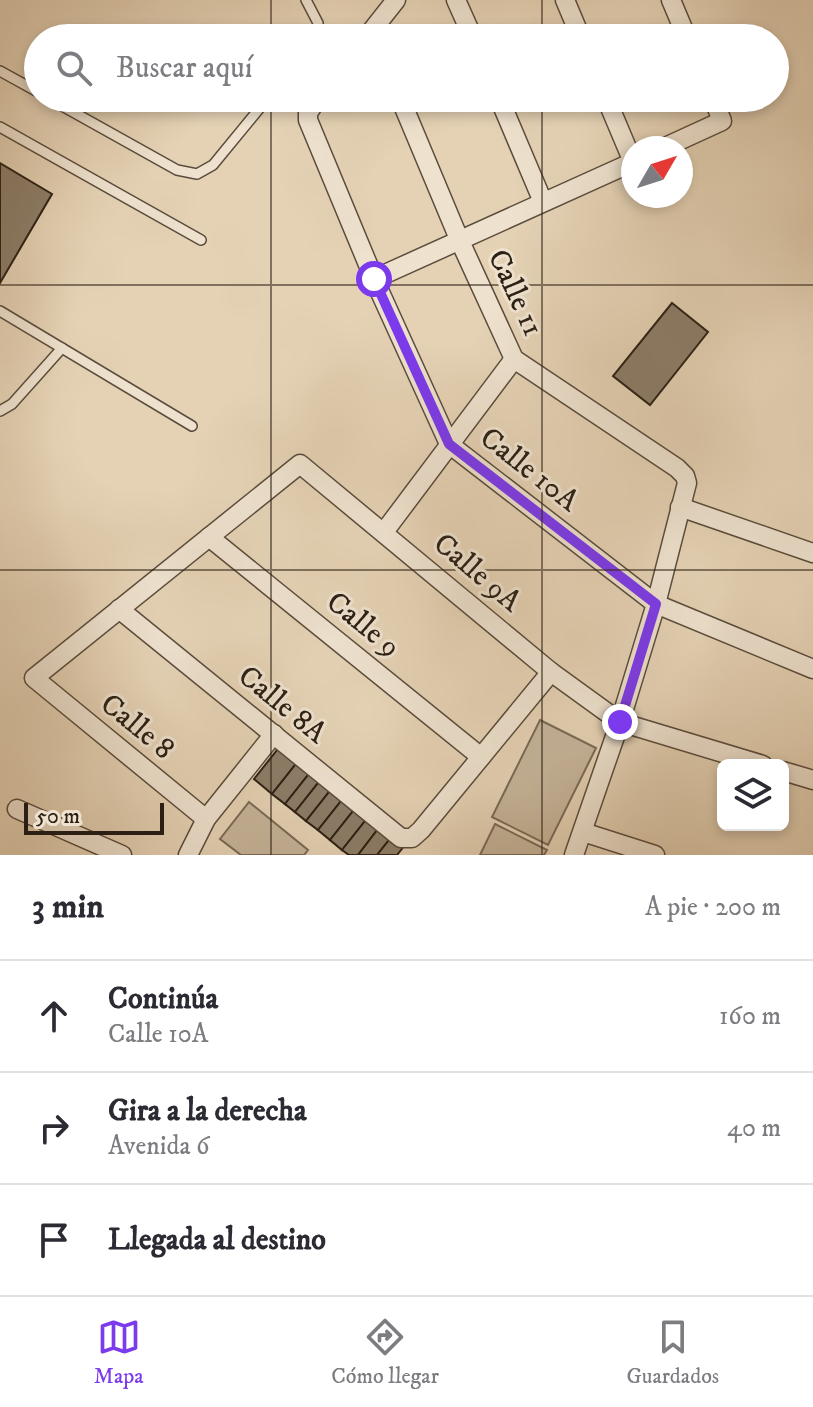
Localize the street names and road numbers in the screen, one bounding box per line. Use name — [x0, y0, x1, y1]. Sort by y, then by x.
street label: Calle 11 — [479, 244, 551, 342]
street label: Calle 10A — [472, 420, 587, 521]
street label: Calle 9A — [425, 526, 529, 621]
street label: Calle 9 — [319, 584, 407, 666]
street label: Calle 8A — [230, 658, 335, 753]
street label: Calle 8 — [93, 686, 181, 768]

